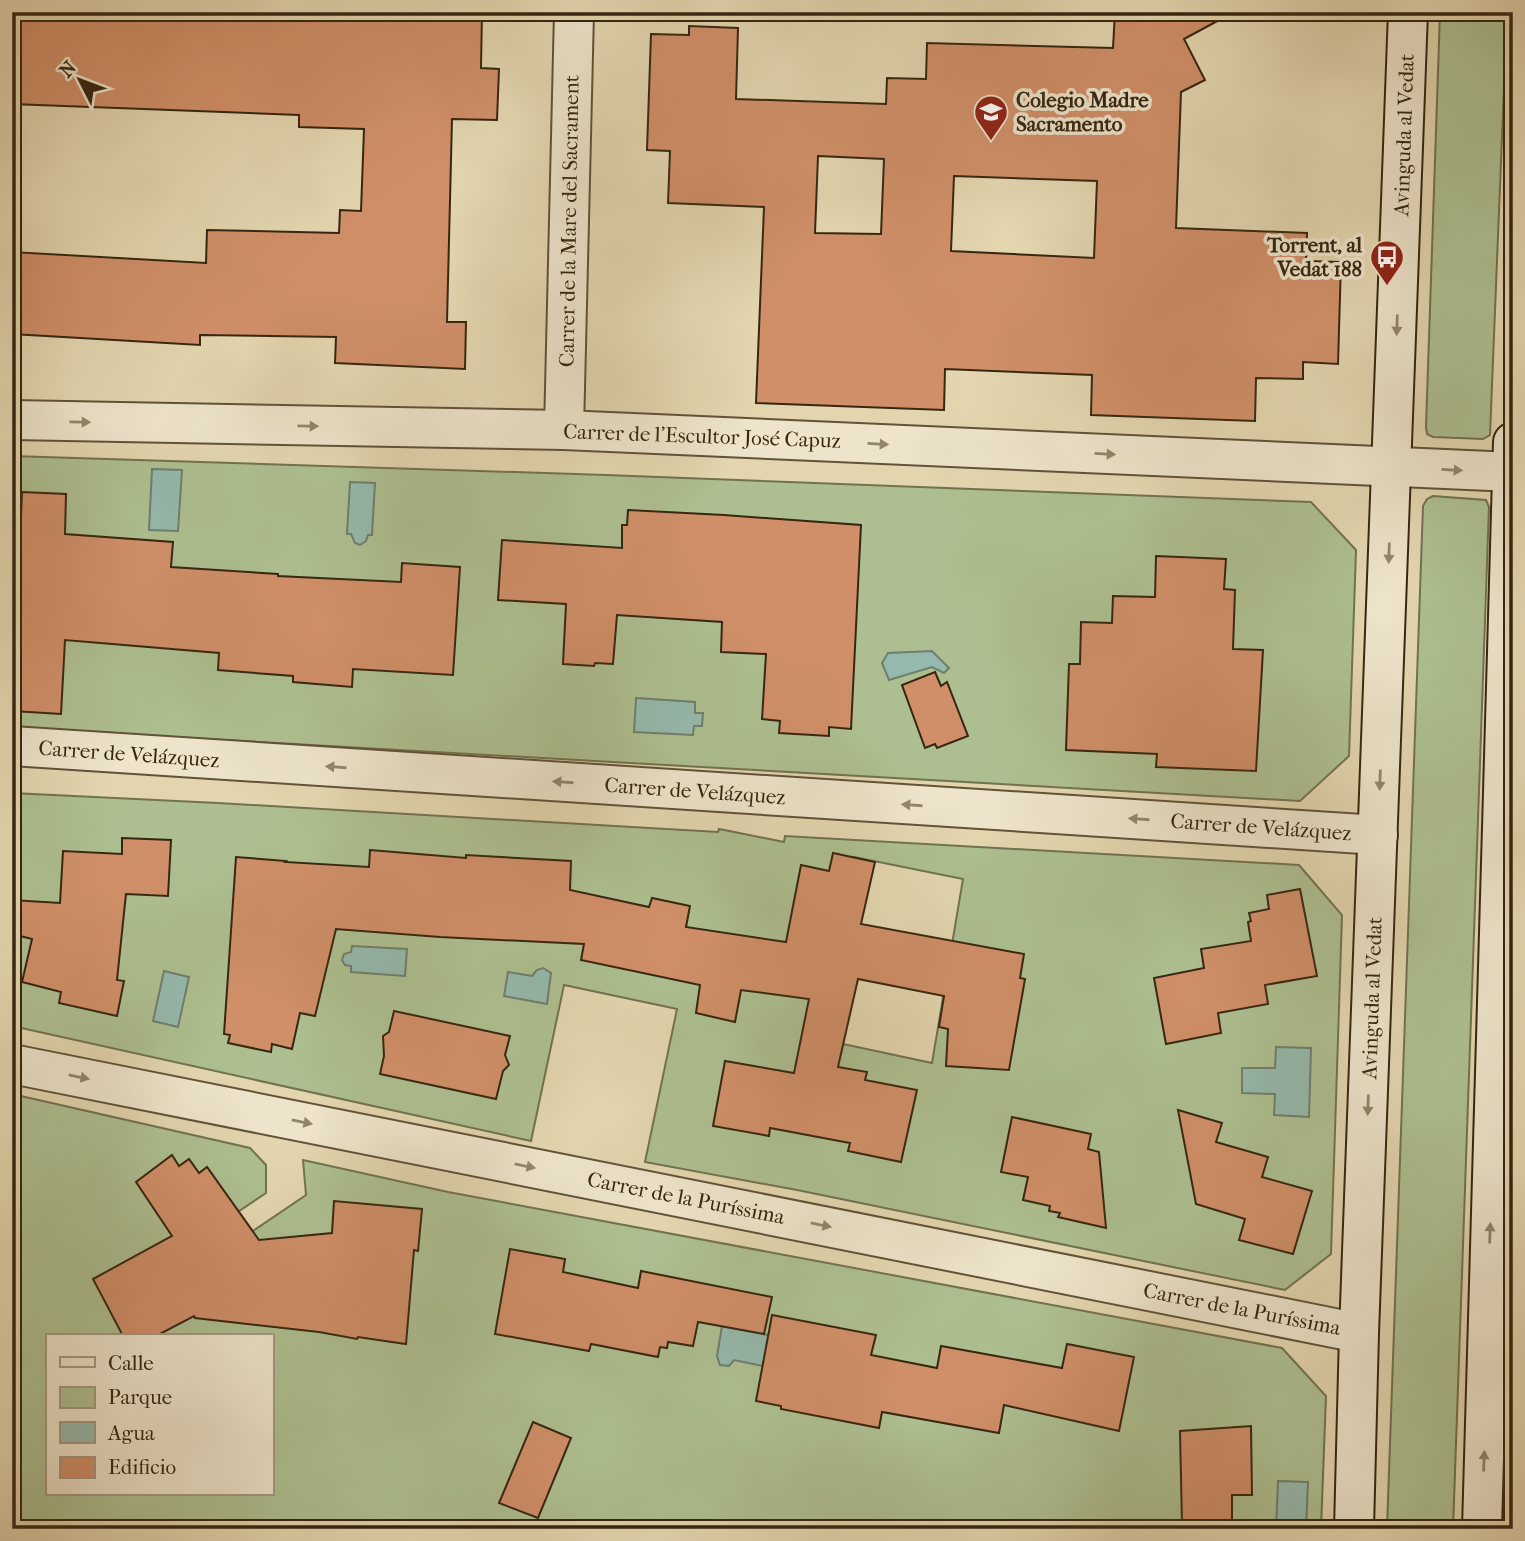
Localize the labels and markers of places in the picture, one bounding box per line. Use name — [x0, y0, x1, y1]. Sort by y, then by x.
place label: Colegio Madre Sacramento — [1016, 88, 1149, 136]
school or university icon: Colegio Madre Sacramento — [972, 93, 1010, 142]
place label: Torrent, al Vedat 188 — [1266, 233, 1362, 281]
bus stop icon: Torrent, al Vedat 188 — [1368, 238, 1406, 287]

